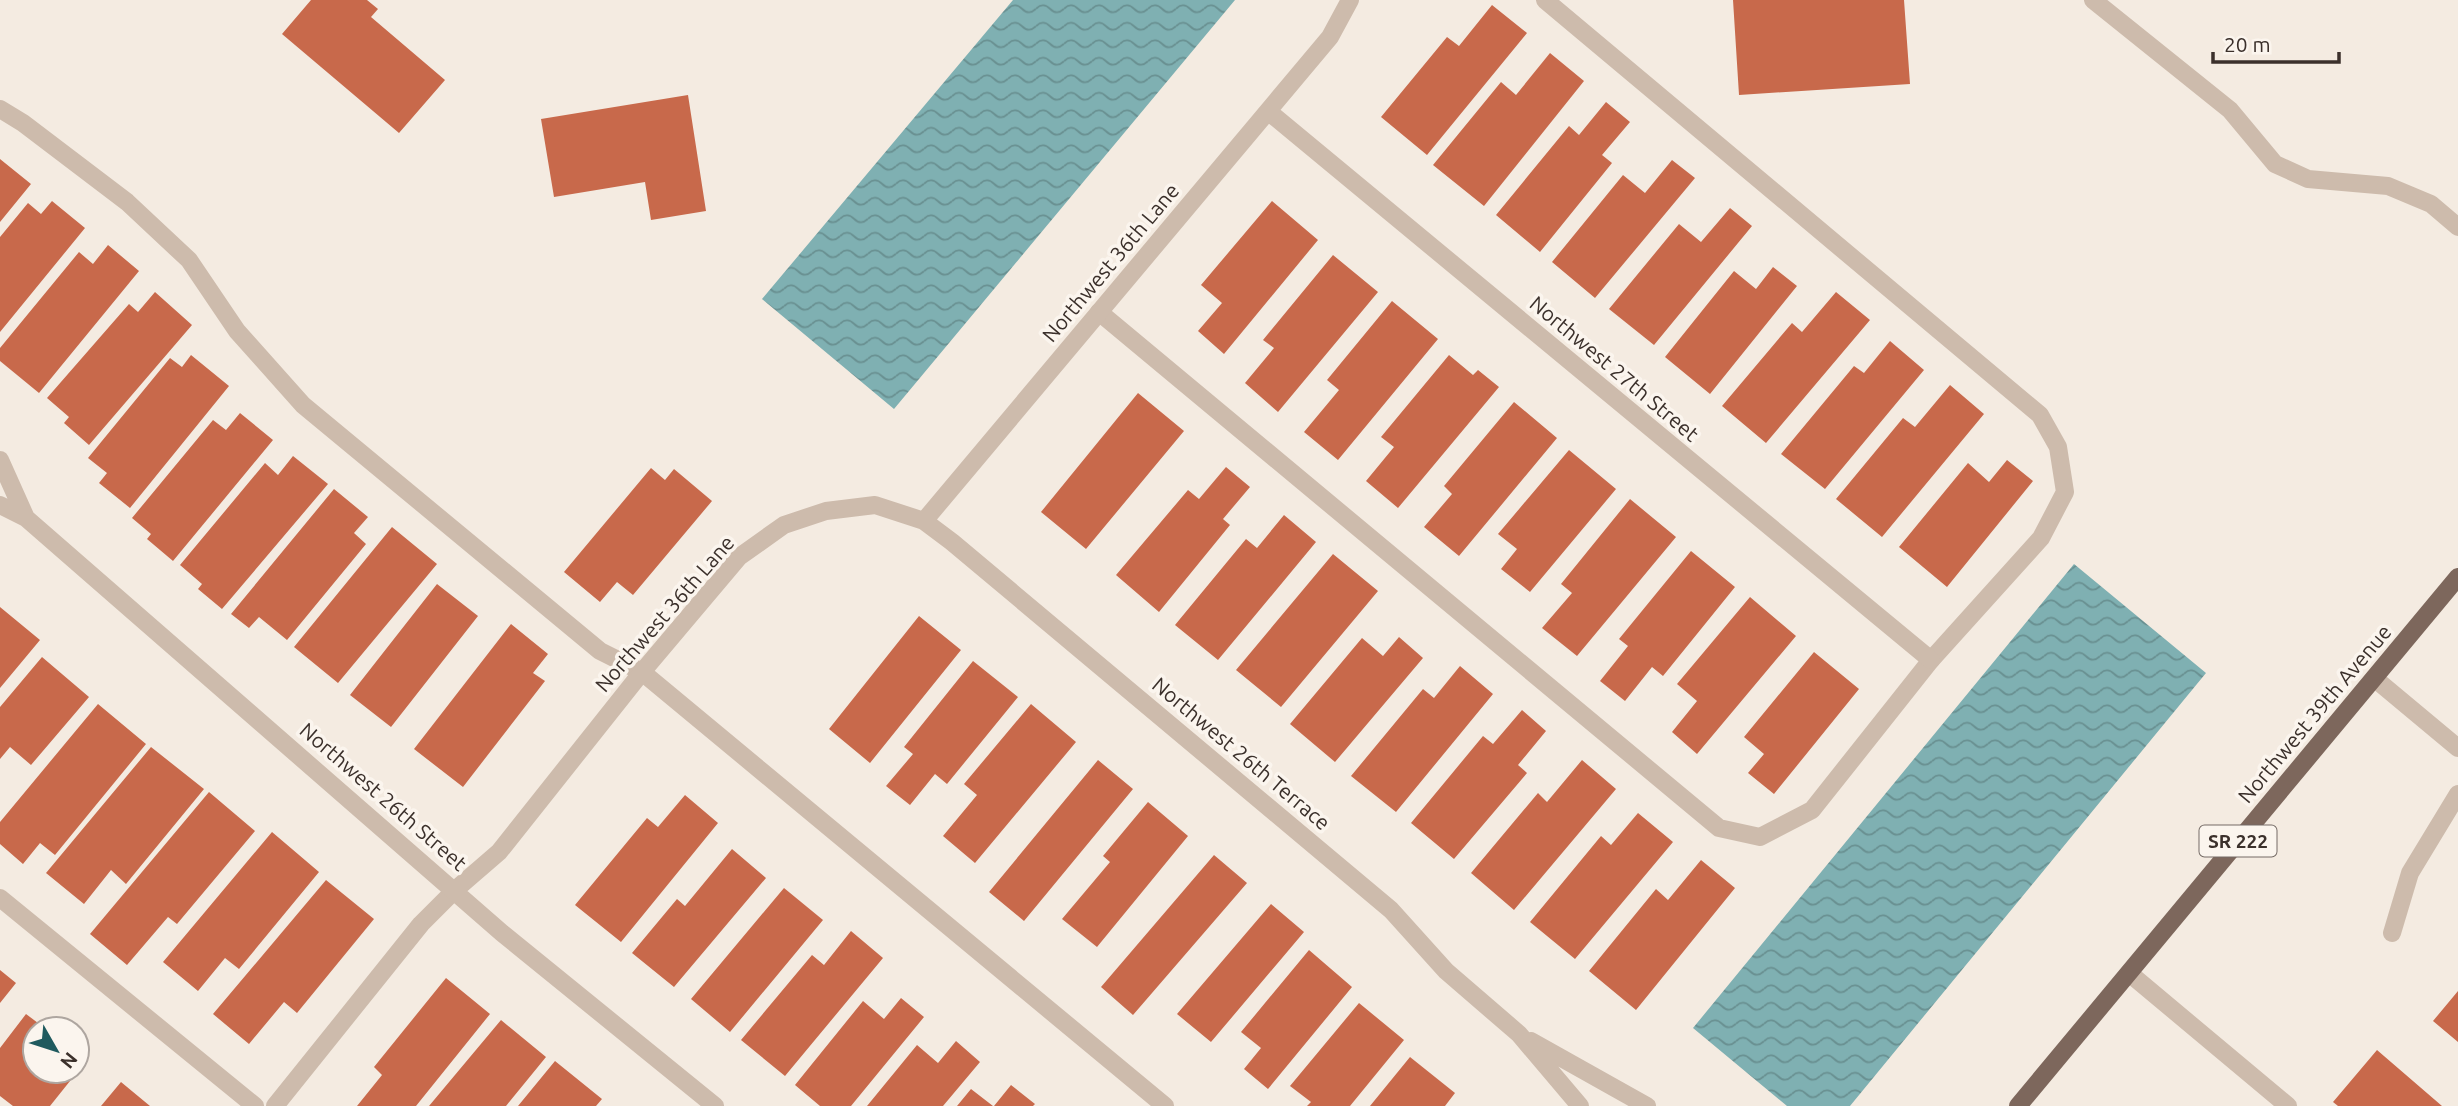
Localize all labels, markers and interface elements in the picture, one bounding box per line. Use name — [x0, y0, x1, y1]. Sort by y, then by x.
scale bar — [2213, 21, 2339, 65]
text: 20 m — [2224, 32, 2271, 56]
street label: Northwest 36th Lane — [1037, 178, 1183, 346]
street label: Northwest 27th Street — [1525, 291, 1704, 446]
street label: Northwest 36th Lane — [590, 530, 739, 696]
street label: Northwest 39th Avenue — [2233, 619, 2396, 807]
street label: Northwest 26th Terrace — [1148, 672, 1335, 835]
street label: Northwest 26th Street — [295, 717, 472, 875]
road number: SR 222 — [2200, 826, 2276, 856]
north arrow — [21, 1015, 91, 1085]
text: N — [56, 1048, 82, 1073]

